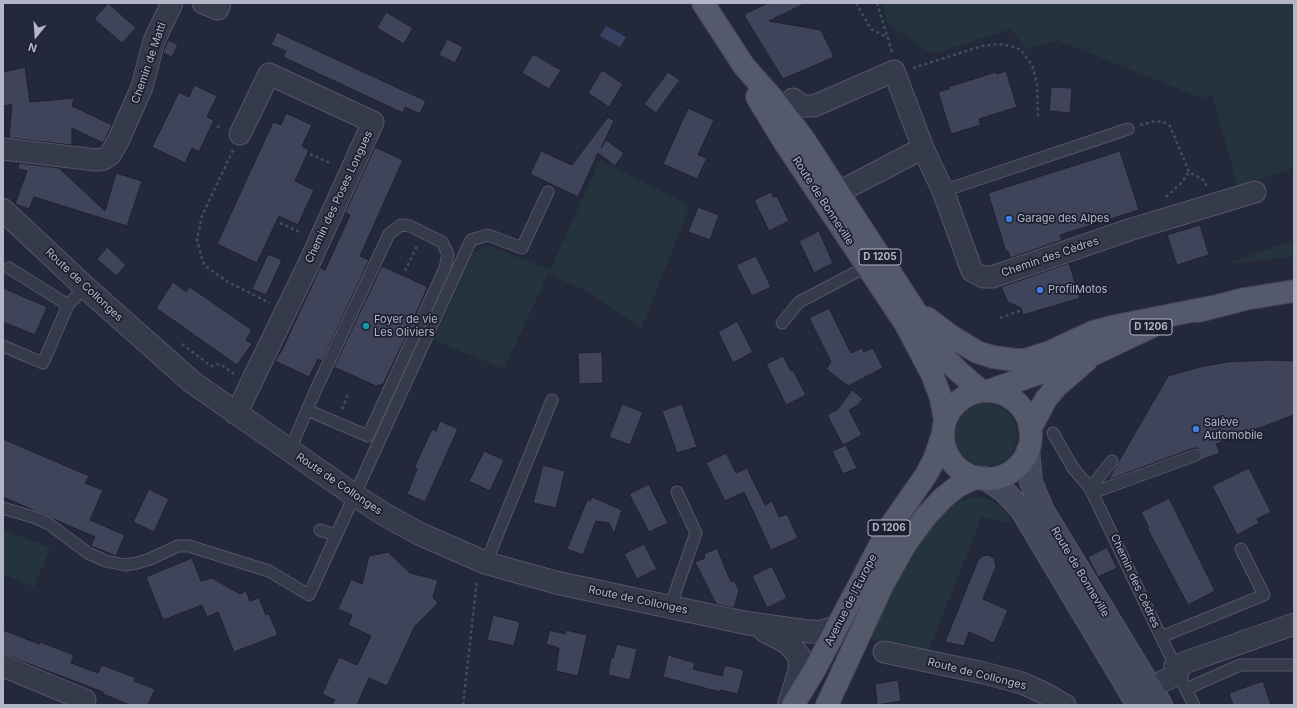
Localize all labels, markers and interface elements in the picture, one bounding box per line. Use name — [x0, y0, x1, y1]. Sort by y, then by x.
north arrow — [16, 16, 56, 56]
street label: Chemin de Matti — [129, 21, 169, 105]
text: N — [26, 40, 39, 55]
street label: Chemin des Poses Longues — [303, 129, 375, 265]
street label: Route de Bonneville — [789, 154, 857, 248]
place label: Garage des Alpes — [1017, 212, 1109, 226]
marker: Garage des Alpes — [1004, 214, 1014, 224]
street label: Chemin des Cèdres — [1000, 234, 1100, 280]
street label: Route de Collonges — [42, 246, 126, 324]
road number: D 1205 — [859, 249, 901, 265]
place label: ProfilMotos — [1048, 283, 1107, 297]
marker: ProfilMotos — [1035, 285, 1045, 295]
place label: Foyer de vie Les Oliviers — [374, 313, 438, 339]
road number: D 1206 — [1130, 319, 1172, 335]
marker: Foyer de vie Les Oliviers — [361, 321, 371, 331]
place label: Salève Automobile — [1204, 416, 1263, 442]
marker: Salève Automobile — [1191, 424, 1201, 434]
street label: Route de Collonges — [293, 450, 385, 518]
road number: D 1206 — [868, 520, 910, 536]
street label: Route de Bonneville — [1048, 525, 1112, 619]
street label: Chemin des Cèdres — [1107, 532, 1163, 630]
street label: Avenue de l'Europe — [822, 552, 880, 648]
street label: Route de Collonges — [587, 583, 689, 617]
street label: Route de Collonges — [926, 655, 1028, 693]

